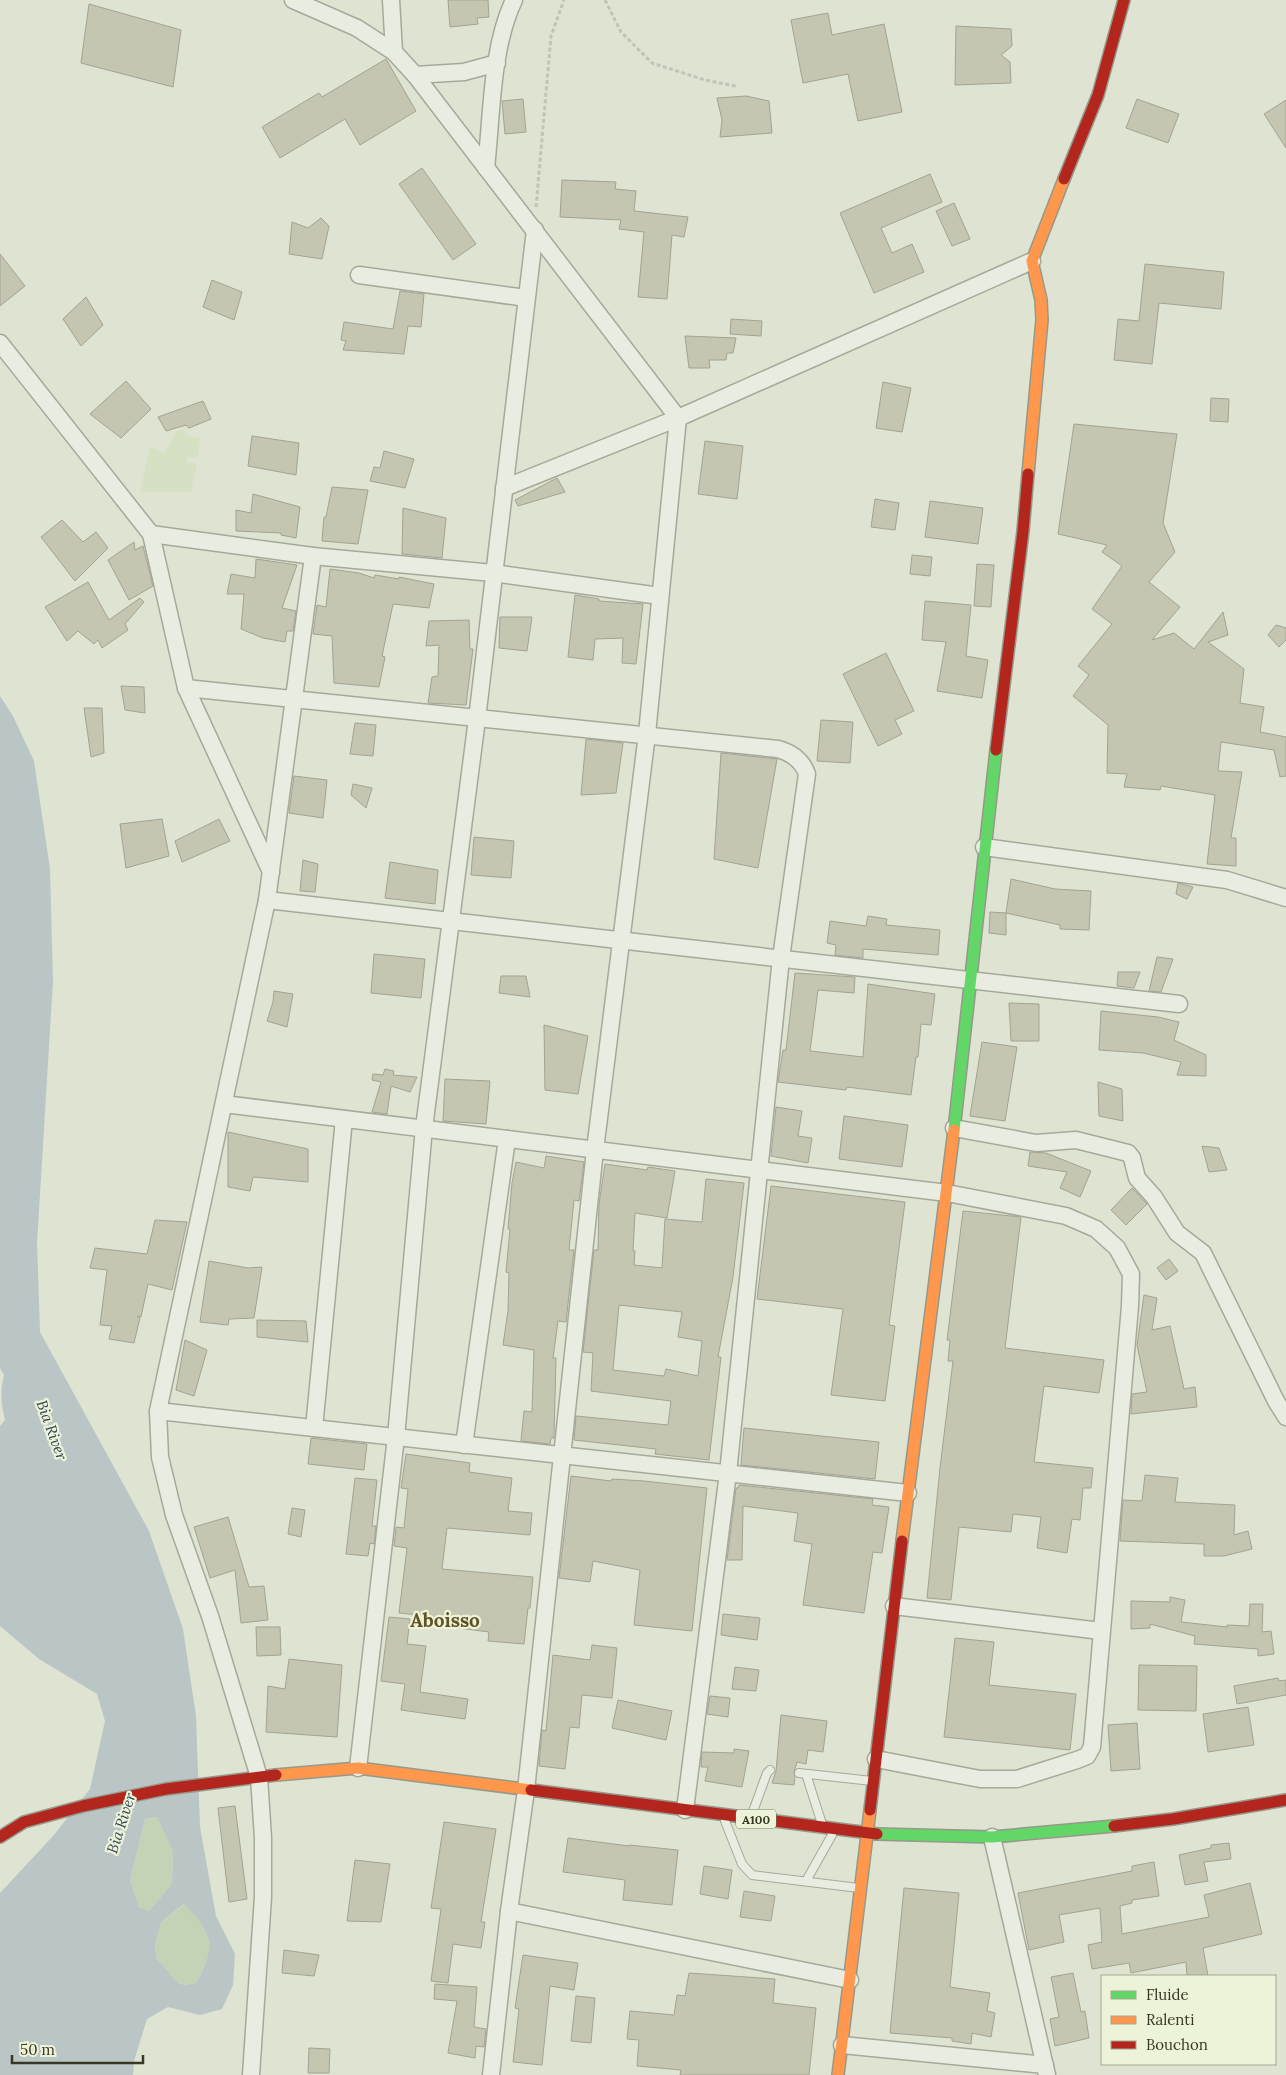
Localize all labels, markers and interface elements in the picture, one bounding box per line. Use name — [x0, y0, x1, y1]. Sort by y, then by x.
water label: Bia River — [32, 1397, 72, 1463]
district label: Aboisso — [410, 1608, 480, 1632]
water label: Bia River — [102, 1790, 140, 1856]
road number: A100 — [736, 1810, 776, 1828]
legend — [1101, 1975, 1276, 2065]
text: Fluide — [1146, 1985, 1189, 2004]
text: Ralenti — [1146, 2010, 1194, 2029]
scale bar — [12, 2032, 144, 2064]
text: Bouchon — [1146, 2035, 1208, 2054]
text: 50 m — [20, 2040, 55, 2059]

